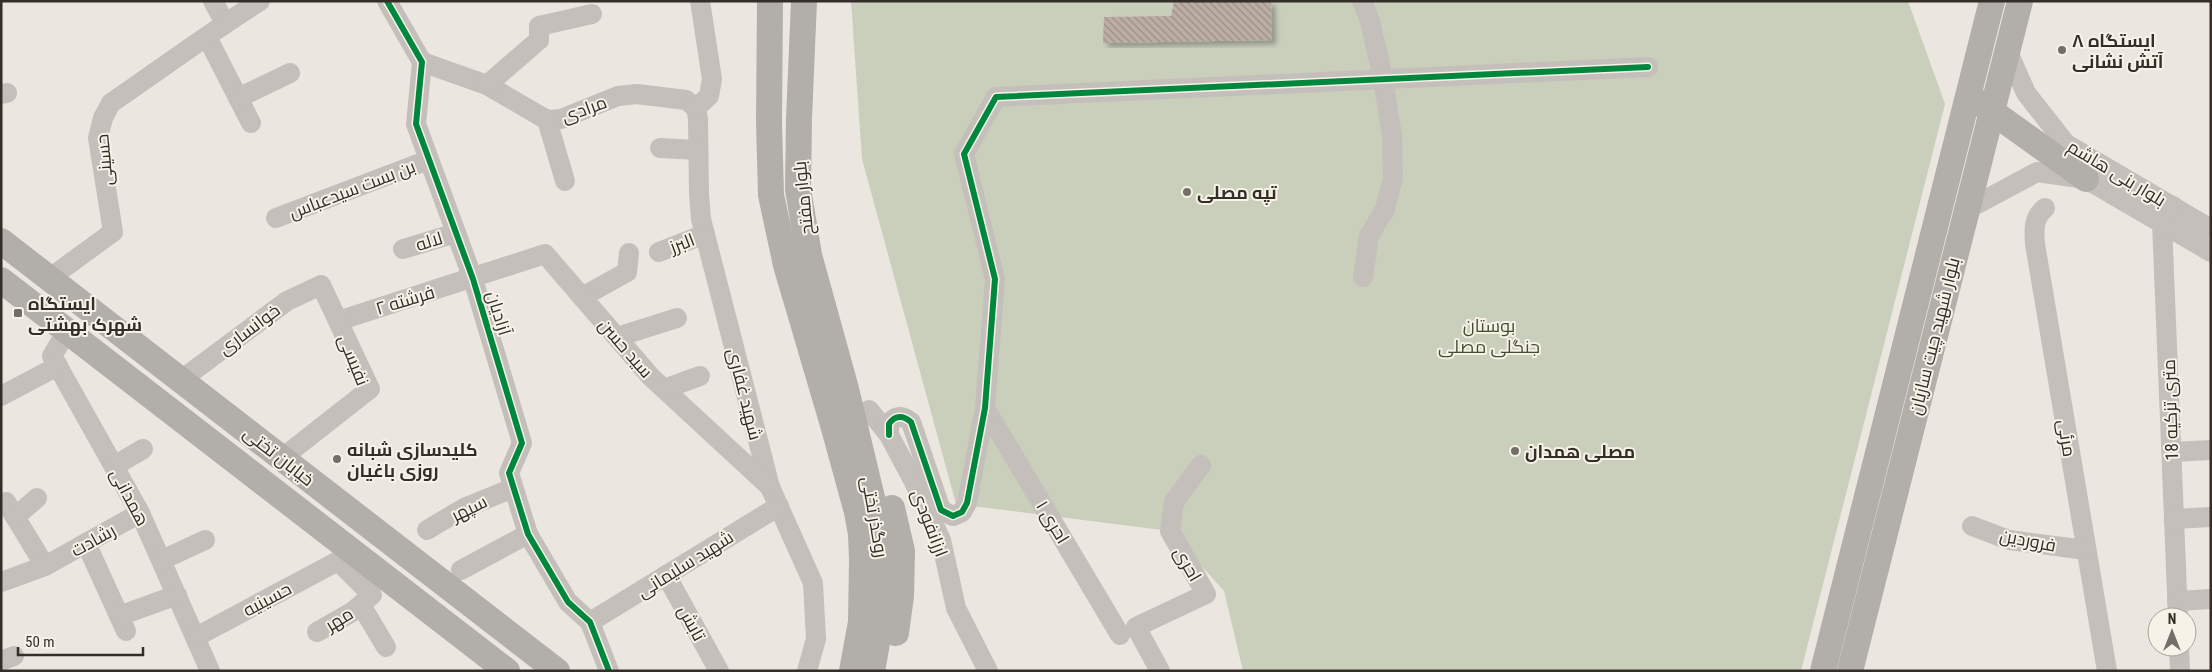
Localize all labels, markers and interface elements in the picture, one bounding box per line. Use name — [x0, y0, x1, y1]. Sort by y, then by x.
place label: ایستگاه ۸ آتش نشانی — [2072, 30, 2164, 73]
marker: ایستگاه ۸ آتش نشانی — [2056, 44, 2068, 56]
street label: مرادی — [559, 91, 610, 128]
street label: حسینی — [91, 133, 118, 187]
street label: بلوار بنی هاشم — [2063, 135, 2170, 212]
street label: بن بست سیدعباس — [286, 155, 418, 224]
street label: بلوار مفتح — [789, 160, 819, 236]
place label: تپه مصلی — [1197, 182, 1277, 205]
marker: تپه مصلی — [1181, 186, 1193, 198]
street label: لاله — [413, 227, 445, 255]
street label: البرز — [666, 229, 698, 259]
street label: بلوار شهید چیت سازیان — [1904, 255, 1966, 417]
street label: فرشته ۲ — [373, 281, 437, 320]
street label: آزادیان — [481, 288, 516, 338]
place label: ایستگاه شهرک بهشتی — [28, 293, 142, 336]
street label: خوانساری — [214, 299, 285, 360]
marker: ایستگاه شهرک بهشتی — [12, 307, 24, 319]
street label: سید حسن — [594, 314, 657, 383]
park label: بوستان جنگلی مصلی — [1438, 315, 1540, 358]
street label: نفیسی — [333, 331, 374, 389]
street label: شهید غفاری — [722, 346, 767, 442]
street label: 18 متری تزکیه — [2158, 359, 2183, 461]
street label: مرئی — [2053, 418, 2080, 458]
street label: خیابان تختی — [239, 422, 318, 491]
place label: کلیدسازی شبانه روزی باغیان — [347, 439, 478, 482]
place label: مصلی همدان — [1525, 441, 1635, 463]
marker: مصلی همدان — [1509, 445, 1521, 457]
marker: کلیدسازی شبانه روزی باغیان — [331, 453, 343, 465]
street label: همدانی — [105, 465, 154, 530]
street label: روگذر تختی — [857, 475, 892, 559]
street label: ارزانفودی — [907, 486, 952, 560]
street label: سپهر — [447, 490, 491, 527]
street label: احری ۱ — [1031, 497, 1074, 548]
street label: رشادت — [67, 519, 119, 562]
street label: فروردین — [1998, 524, 2058, 557]
street label: شهید سلیمانی — [633, 526, 738, 603]
street label: احری — [1169, 543, 1206, 586]
street label: حسینیه — [239, 578, 295, 620]
street label: تابش — [673, 602, 710, 645]
street label: مهر — [320, 603, 357, 637]
north arrow — [2147, 607, 2197, 657]
text: N — [2168, 611, 2176, 627]
scale bar — [18, 624, 142, 656]
text: 50 m — [25, 633, 55, 651]

